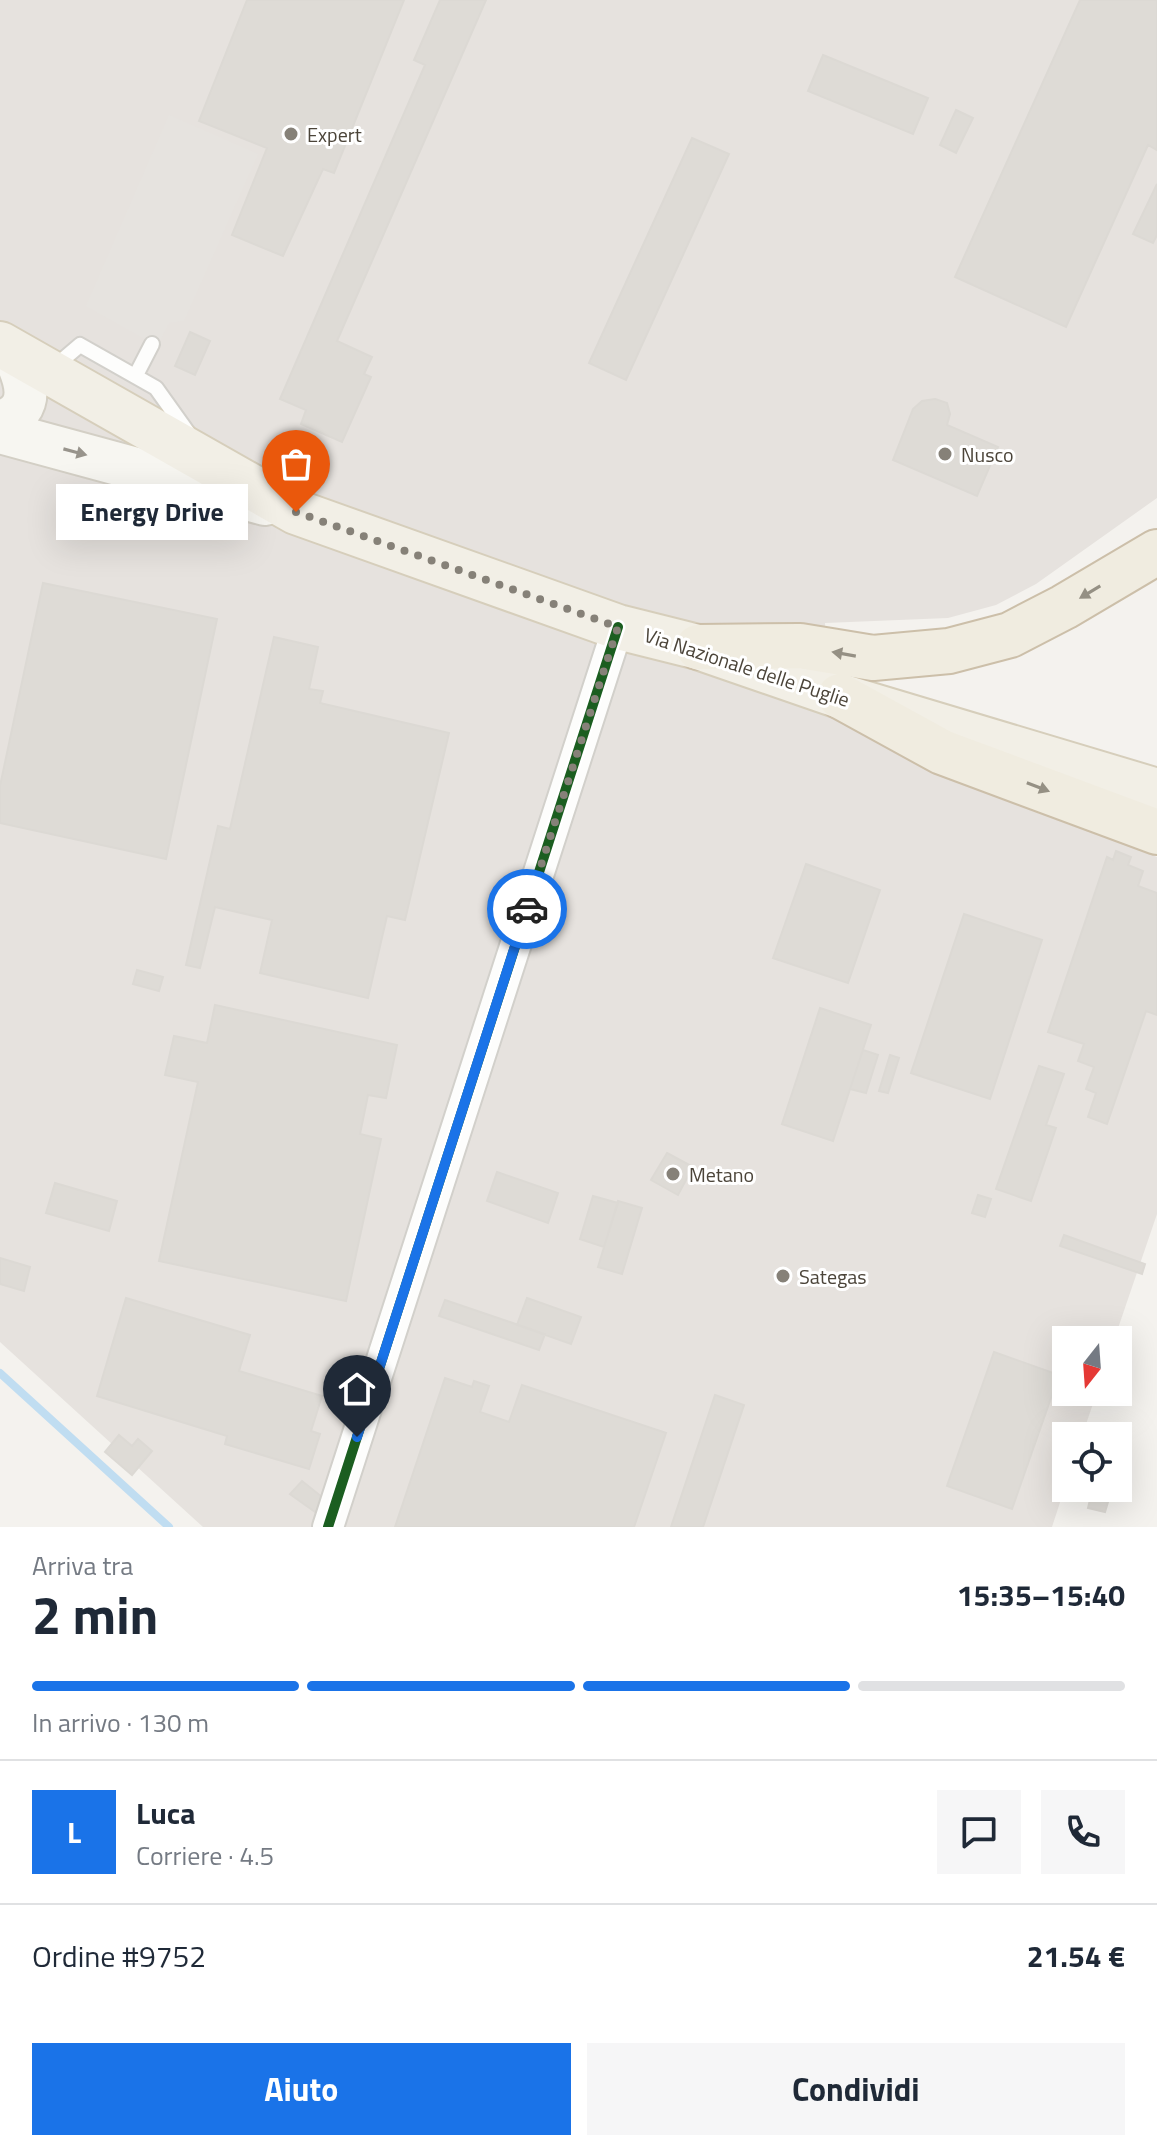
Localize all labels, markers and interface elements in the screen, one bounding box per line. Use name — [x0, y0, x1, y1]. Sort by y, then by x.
place label: Expert — [307, 119, 362, 150]
marker: Expert — [282, 125, 300, 143]
pin — [262, 430, 330, 512]
place label: Nusco — [961, 439, 1014, 470]
icon: bag — [274, 442, 318, 486]
marker: Nusco — [936, 445, 954, 463]
one-way arrow — [63, 447, 88, 459]
callout: Energy Drive — [56, 484, 248, 540]
text: Energy Drive — [80, 492, 224, 531]
one-way arrow — [1079, 584, 1101, 598]
street label: Via Nazionale delle Puglie — [640, 619, 854, 715]
one-way arrow — [831, 647, 856, 659]
one-way arrow — [1026, 781, 1050, 794]
courier — [487, 869, 567, 949]
icon: car — [505, 887, 549, 931]
place label: Metano — [689, 1159, 754, 1190]
marker: Metano — [664, 1165, 682, 1183]
place label: Sategas — [799, 1261, 867, 1292]
marker: Sategas — [774, 1267, 792, 1285]
north arrow — [1052, 1326, 1132, 1406]
map controls — [1052, 1326, 1132, 1502]
pin — [323, 1355, 391, 1437]
icon: home — [335, 1367, 379, 1411]
button: locate — [1052, 1422, 1132, 1502]
text: Arriva tra — [32, 1546, 133, 1585]
text: 15:35–15:40 — [957, 1572, 1125, 1618]
text: 2 min — [32, 1575, 158, 1654]
text: In arrivo · 130 m — [32, 1703, 209, 1742]
text: Luca — [136, 1790, 195, 1836]
button: chat — [937, 1790, 1021, 1874]
button: phone — [1041, 1790, 1125, 1874]
text: L — [67, 1809, 81, 1855]
text: Corriere · 4.5 — [136, 1836, 274, 1875]
text: Ordine #9752 — [32, 1933, 206, 1979]
text: 21.54 € — [1027, 1933, 1125, 1979]
button: Aiuto — [32, 2043, 571, 2135]
button: Condividi — [587, 2043, 1125, 2135]

